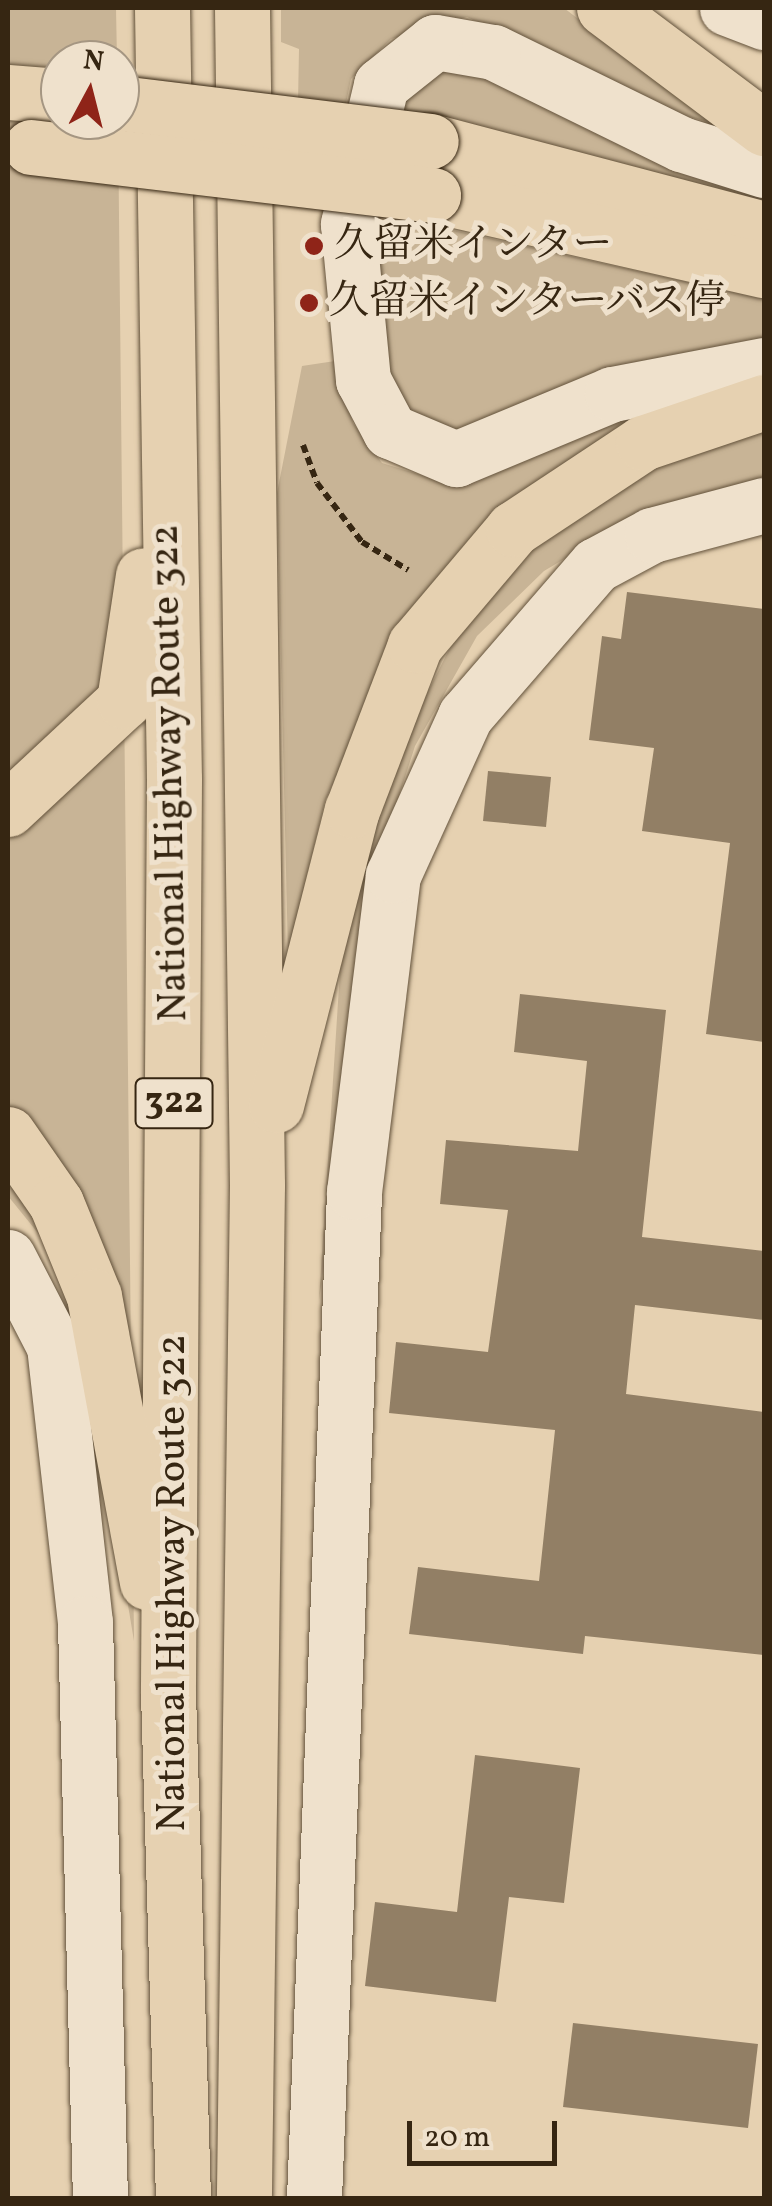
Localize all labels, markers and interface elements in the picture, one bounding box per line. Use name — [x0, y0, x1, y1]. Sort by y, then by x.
north arrow — [40, 40, 140, 140]
text: N — [81, 41, 106, 82]
place label: 久留米インター — [334, 222, 614, 270]
marker: 久留米インター — [303, 235, 325, 257]
place label: 久留米インターバス停 — [329, 279, 729, 327]
marker: 久留米インターバス停 — [298, 292, 320, 314]
street label: National Highway Route 322 — [143, 523, 199, 1023]
road number: 322 — [134, 1070, 214, 1136]
street label: National Highway Route 322 — [150, 1334, 198, 1832]
scale bar — [412, 2101, 562, 2163]
text: 20 m — [424, 2117, 490, 2159]

